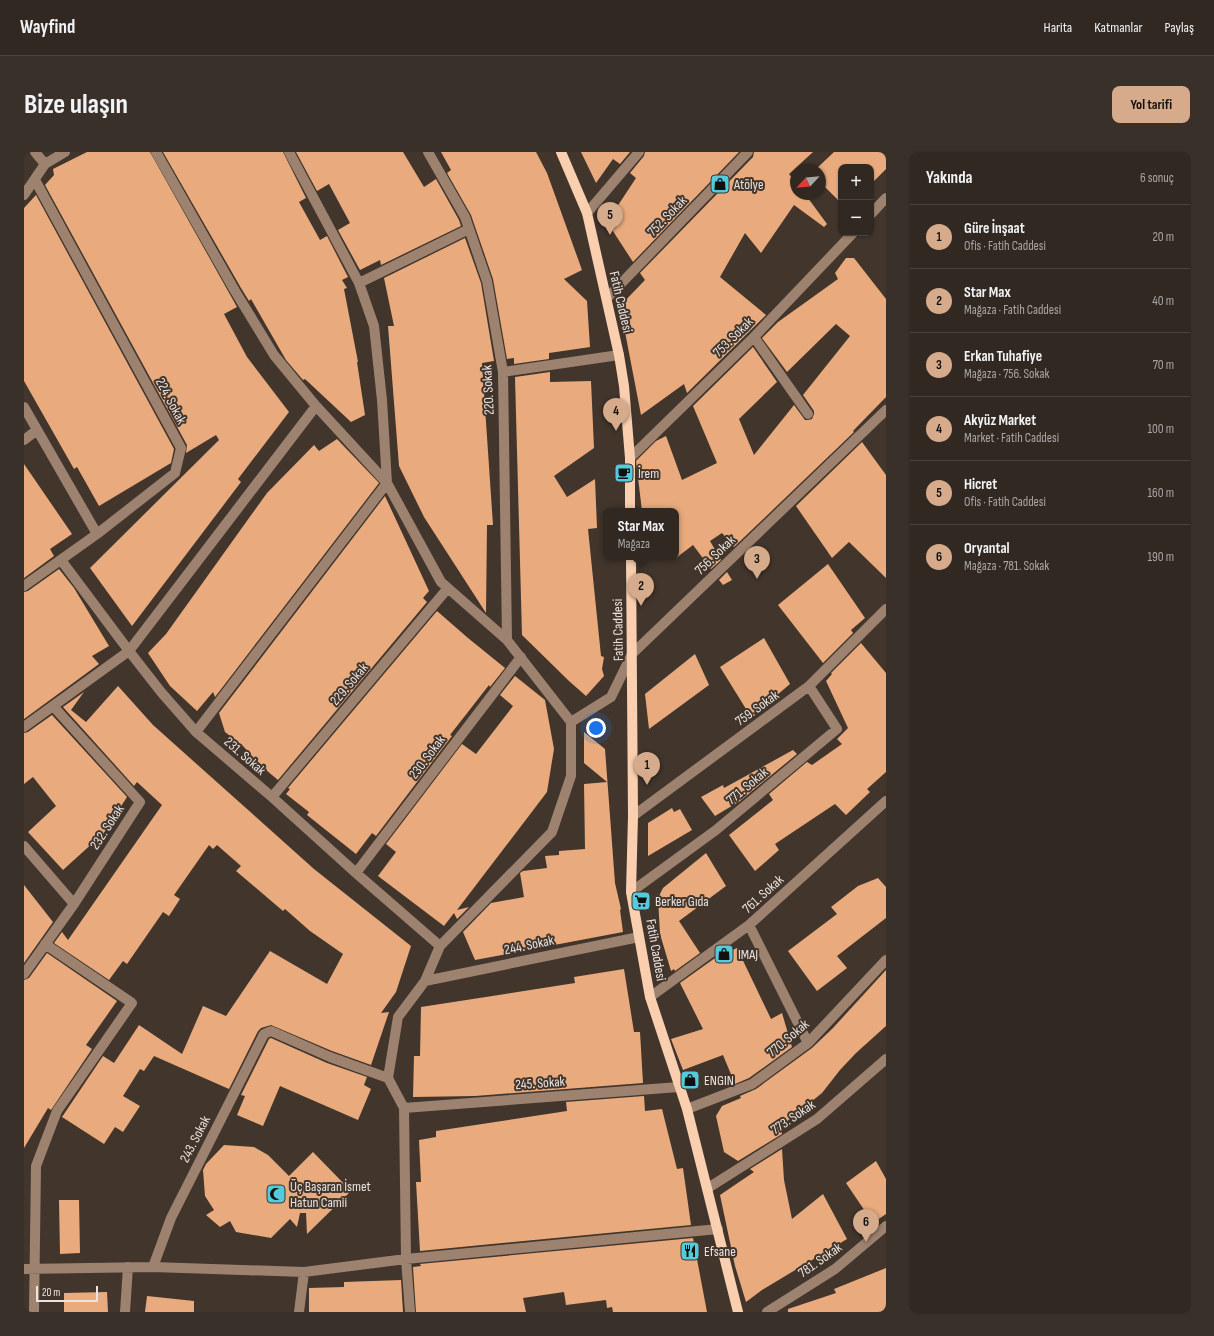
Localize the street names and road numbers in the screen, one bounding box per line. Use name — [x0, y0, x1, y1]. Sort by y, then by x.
street label: 752. Sokak — [644, 192, 691, 240]
street label: Fatih Caddesi — [606, 270, 636, 334]
street label: 753. Sokak — [709, 313, 757, 361]
street label: 220. Sokak — [478, 364, 498, 415]
street label: 224. Sokak — [152, 375, 191, 428]
street label: 756. Sokak — [691, 531, 739, 578]
street label: Fatih Caddesi — [609, 599, 627, 661]
street label: 229. Sokak — [326, 659, 372, 709]
street label: 759. Sokak — [732, 686, 783, 730]
street label: 230. Sokak — [405, 731, 449, 782]
street label: 231. Sokak — [221, 733, 270, 779]
street label: 771. Sokak — [723, 763, 772, 808]
street label: 232. Sokak — [86, 801, 128, 853]
street label: 761. Sokak — [739, 871, 788, 917]
street label: Fatih Caddesi — [642, 918, 670, 982]
street label: 244. Sokak — [503, 931, 556, 959]
street label: 770. Sokak — [763, 1015, 813, 1061]
street label: 245. Sokak — [514, 1073, 566, 1093]
street label: 773. Sokak — [768, 1096, 819, 1138]
street label: 243. Sokak — [176, 1112, 214, 1165]
street label: 781. Sokak — [795, 1238, 846, 1281]

